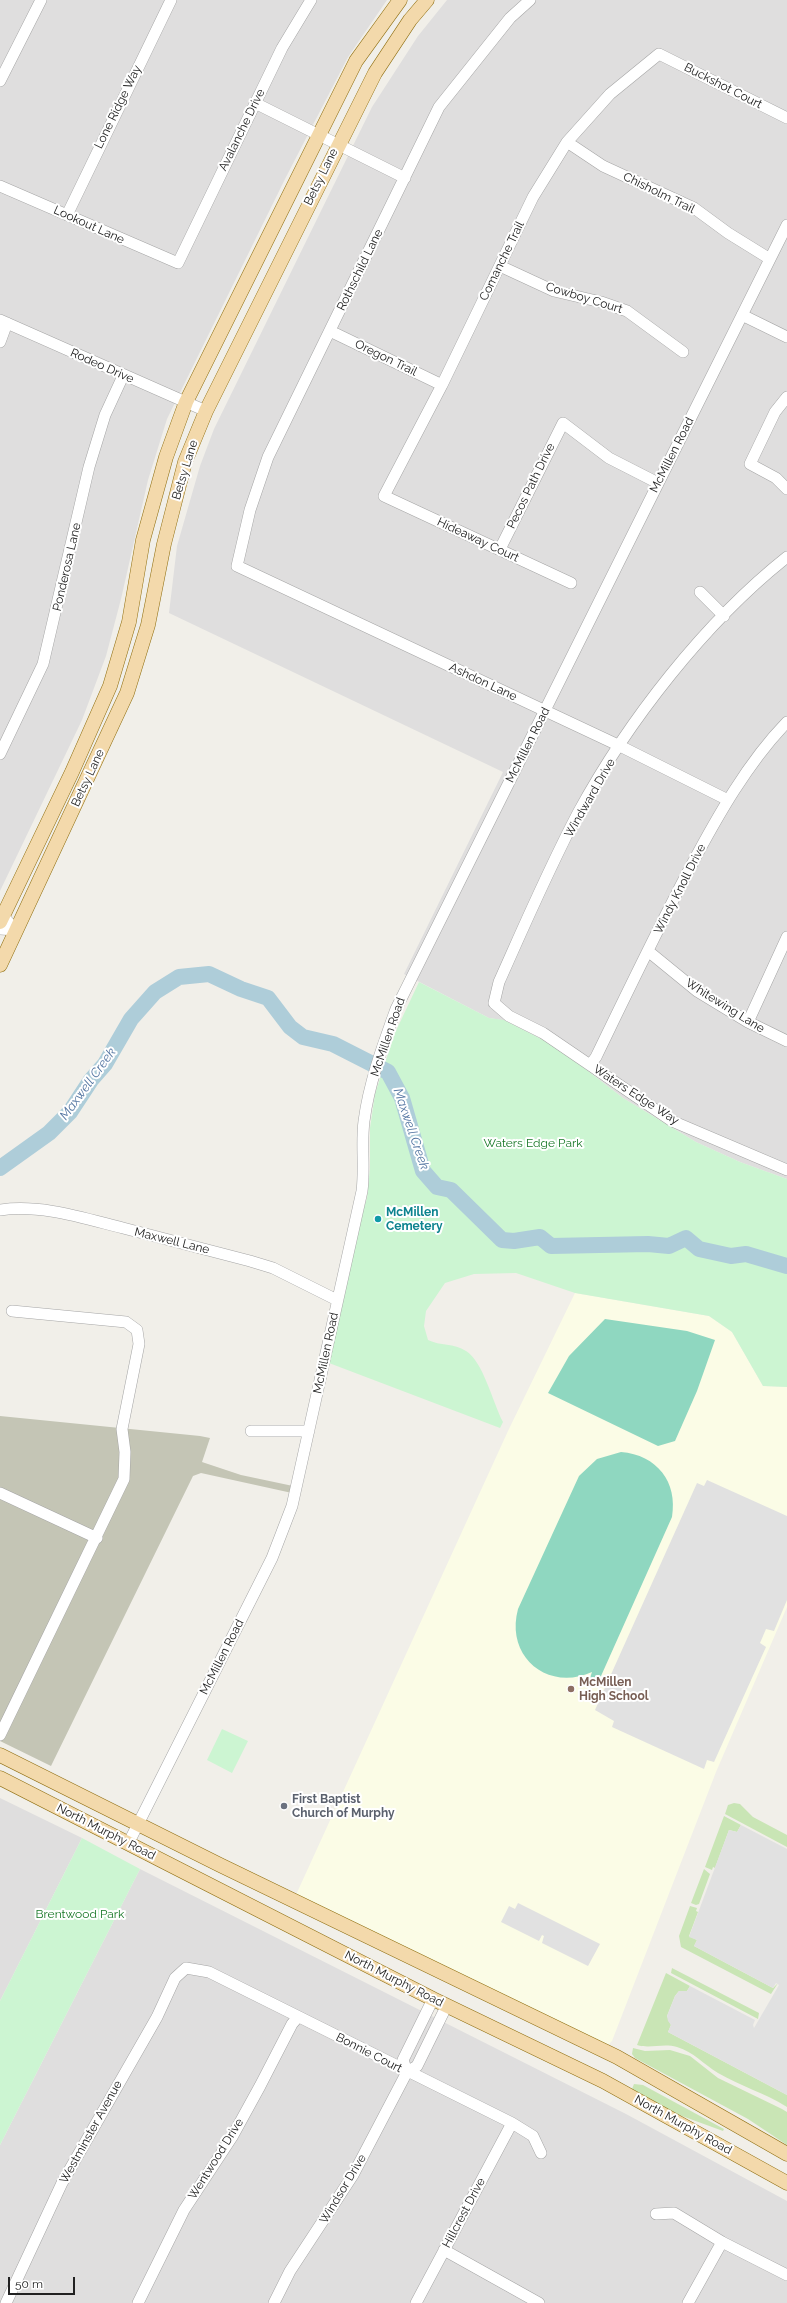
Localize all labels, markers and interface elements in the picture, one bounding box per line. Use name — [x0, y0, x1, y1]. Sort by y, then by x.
street label: Buckshot Court — [682, 60, 764, 112]
street label: Lone Ridge Way — [92, 63, 144, 151]
street label: Avalanche Drive — [216, 87, 268, 173]
street label: Betsy Lane — [301, 146, 341, 208]
street label: Chisholm Trail — [621, 169, 697, 217]
street label: Lookout Lane — [51, 203, 127, 247]
street label: Comanche Trail — [477, 219, 527, 303]
street label: Rothschild Lane — [334, 227, 386, 313]
street label: Cowboy Court — [544, 279, 624, 317]
street label: Oregon Trail — [353, 337, 419, 379]
street label: Rodeo Drive — [68, 346, 136, 386]
street label: McMillen Road — [647, 415, 697, 495]
street label: Betsy Lane — [169, 438, 201, 502]
street label: Pecos Path Drive — [504, 441, 558, 531]
street label: Hideaway Court — [435, 515, 521, 565]
street label: Ponderosa Lane — [50, 521, 84, 613]
street label: Ashdon Lane — [447, 660, 519, 704]
street label: McMillen Road — [503, 705, 553, 785]
street label: Betsy Lane — [68, 747, 108, 809]
street label: Windward Drive — [562, 756, 618, 840]
street label: Windy Knoll Drive — [651, 842, 709, 936]
street label: Whitewing Lane — [683, 976, 767, 1036]
street label: McMillen Road — [368, 996, 408, 1078]
water label: Maxwell Creek — [57, 1045, 119, 1123]
street label: Waters Edge Way — [590, 1062, 682, 1128]
water label: Maxwell Creek — [390, 1086, 432, 1172]
park label: Waters Edge Park — [483, 1136, 583, 1150]
place label: McMillen Cemetery — [386, 1205, 443, 1233]
marker: McMillen Cemetery — [373, 1214, 383, 1224]
street label: Maxwell Lane — [133, 1225, 211, 1257]
street label: McMillen Road — [310, 1311, 342, 1395]
street label: McMillen Road — [197, 1617, 247, 1697]
place label: McMillen High School — [579, 1675, 648, 1703]
marker: McMillen High School — [566, 1684, 576, 1694]
place label: First Baptist Church of Murphy — [292, 1792, 395, 1820]
street label: North Murphy Road — [54, 1801, 158, 1863]
marker: First Baptist Church of Murphy — [279, 1801, 289, 1811]
park label: Brentwood Park — [36, 1907, 124, 1921]
street label: North Murphy Road — [342, 1948, 446, 2010]
street label: Bonnie Court — [333, 2030, 405, 2076]
street label: Westminster Avenue — [57, 2078, 125, 2186]
street label: North Murphy Road — [632, 2092, 734, 2158]
street label: Wentwood Drive — [185, 2116, 247, 2202]
street label: Windsor Drive — [317, 2152, 369, 2226]
street label: Hillcrest Drive — [440, 2176, 488, 2250]
scale bar — [10, 2269, 77, 2295]
text: 50 m — [15, 2277, 43, 2291]

